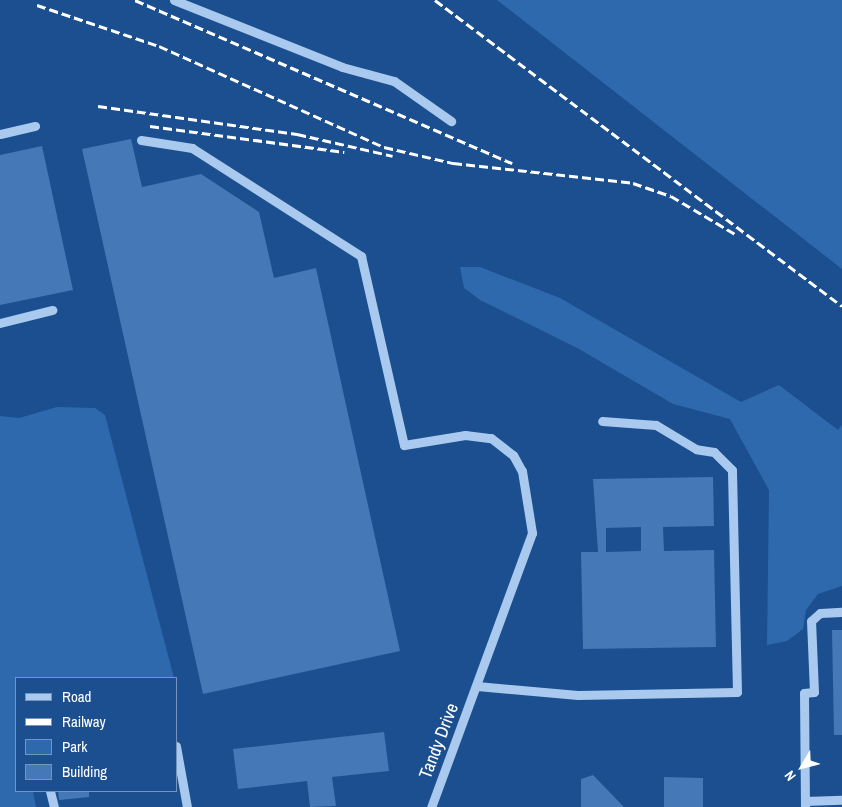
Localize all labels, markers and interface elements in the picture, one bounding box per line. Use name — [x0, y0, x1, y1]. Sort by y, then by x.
legend — [15, 677, 178, 792]
text: Road — [62, 686, 91, 707]
street label: Tandy Drive — [415, 700, 463, 782]
text: Railway — [62, 711, 106, 732]
text: Park — [62, 736, 87, 757]
north arrow — [777, 742, 827, 792]
text: Building — [62, 761, 107, 782]
text: N — [780, 767, 800, 785]

